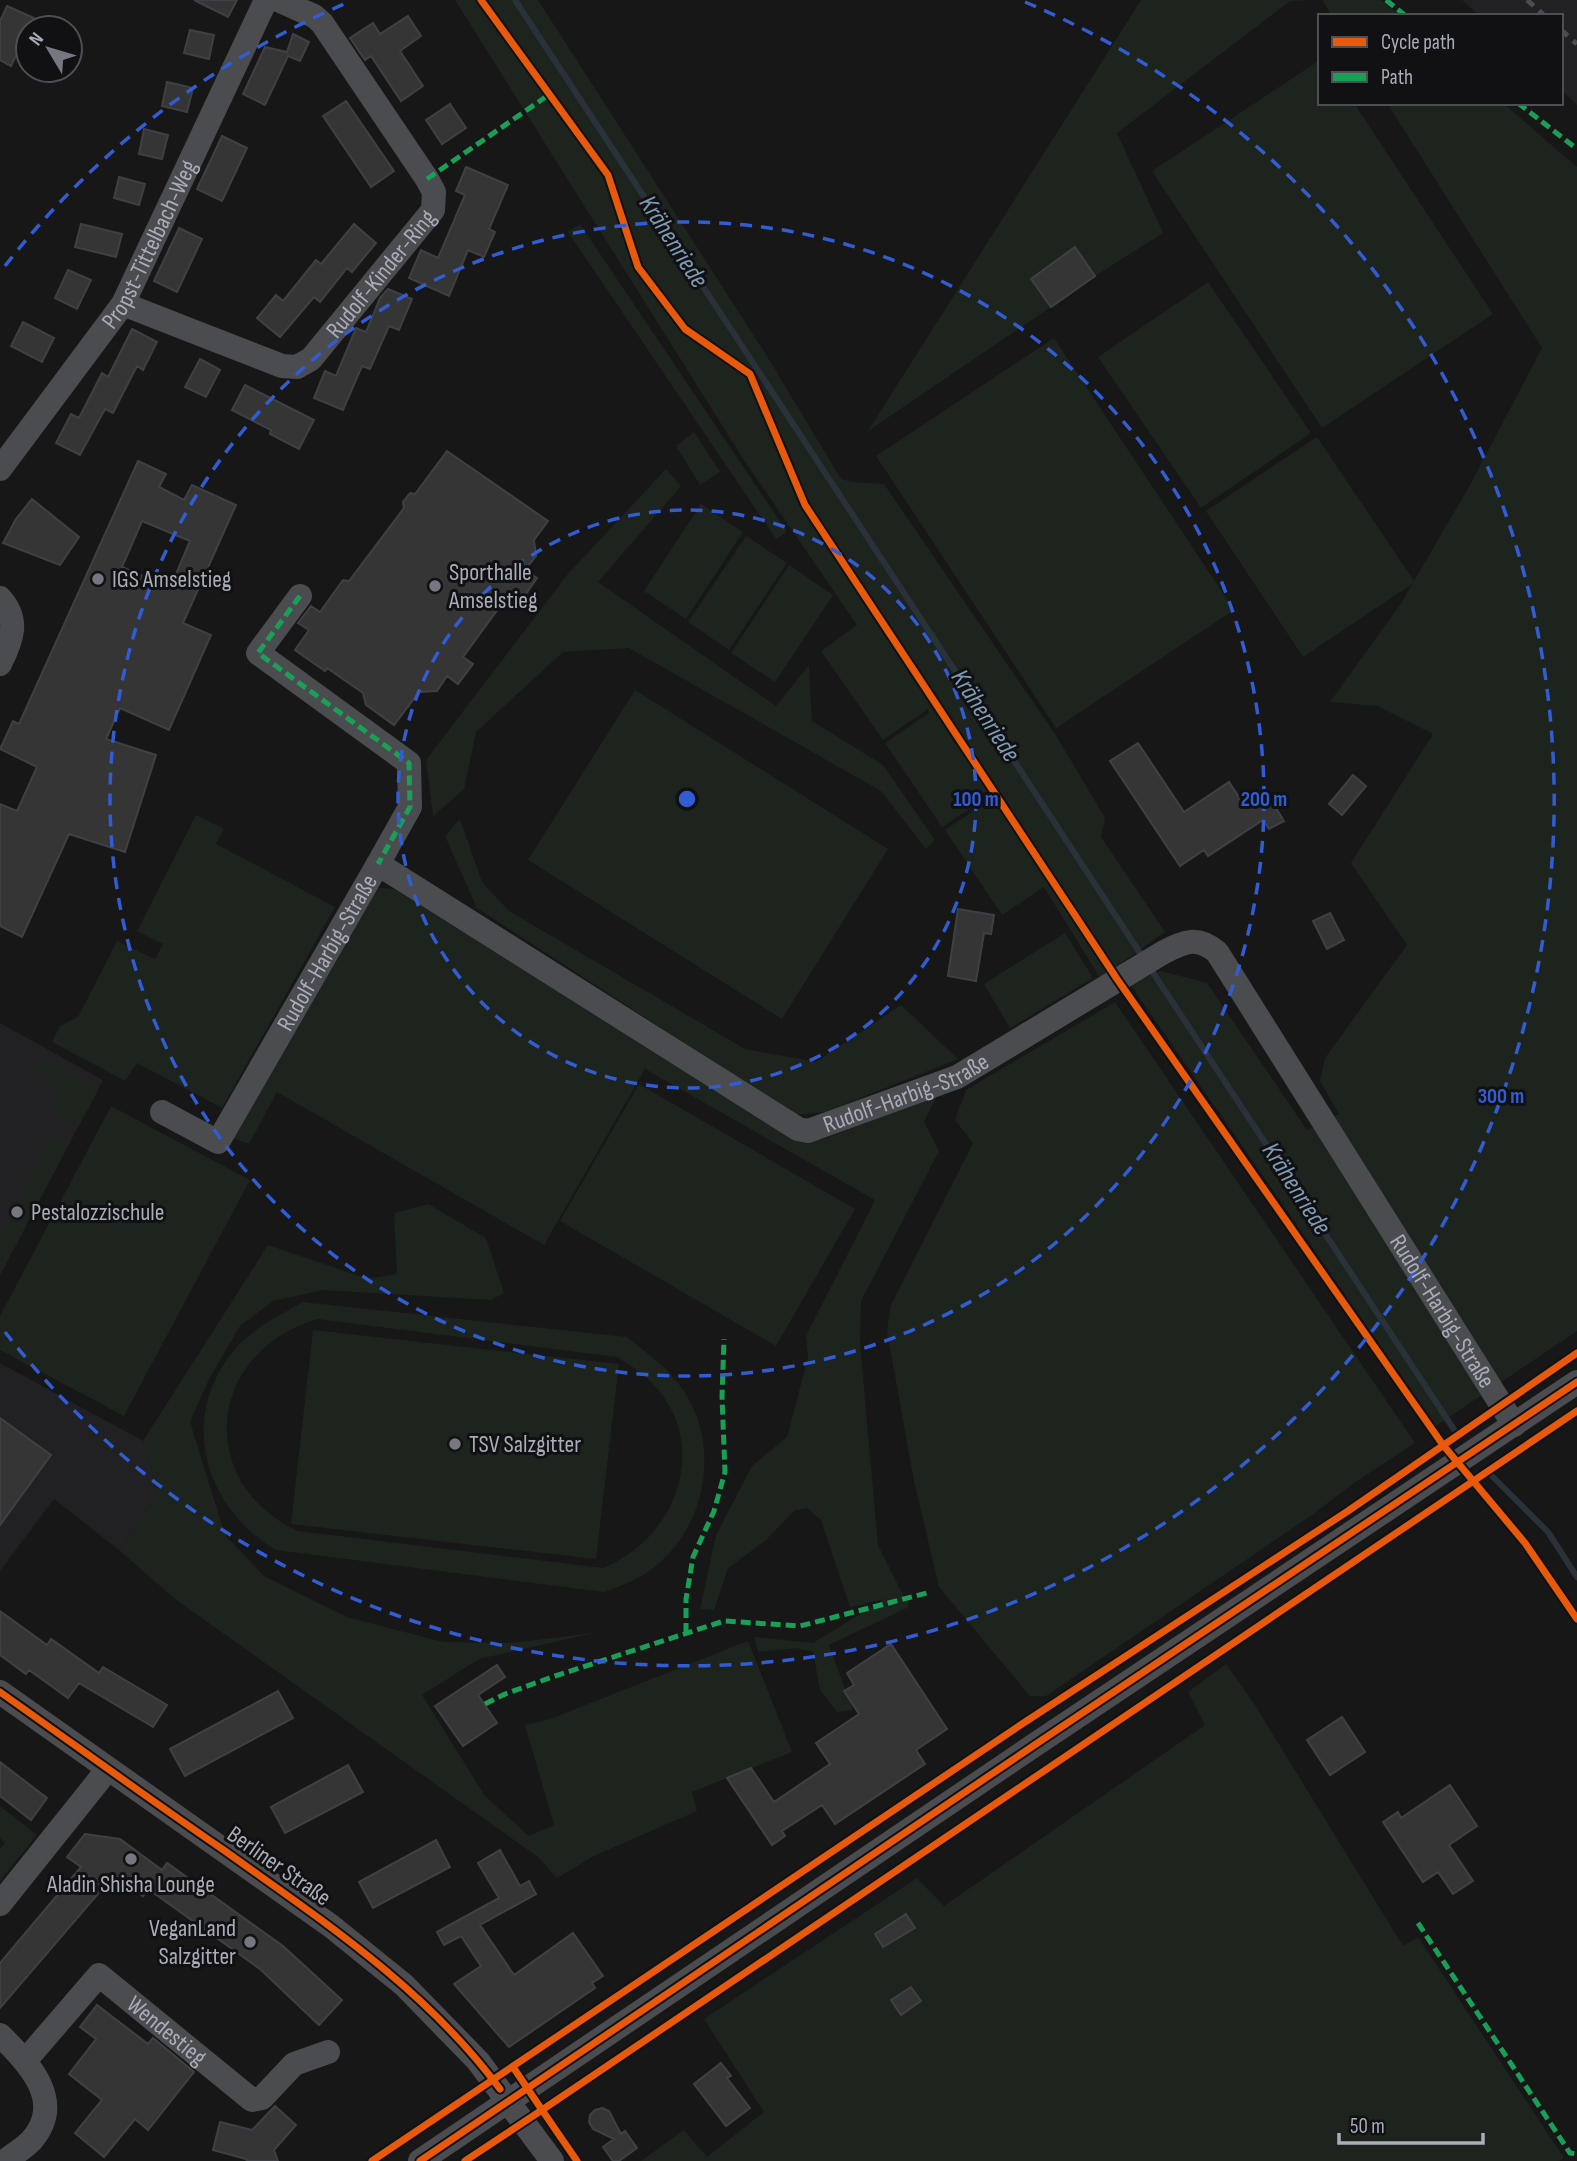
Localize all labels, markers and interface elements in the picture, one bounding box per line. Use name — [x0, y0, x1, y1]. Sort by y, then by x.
north arrow — [14, 14, 84, 84]
legend — [1318, 14, 1563, 105]
text: N — [25, 28, 49, 51]
text: Cycle path — [1381, 30, 1455, 55]
text: Path — [1381, 65, 1413, 90]
street label: Propst-Tittelbach-Weg — [95, 155, 203, 334]
water label: Krähenriede — [632, 190, 714, 294]
street label: Rudolf-Kinder-Ring — [320, 204, 442, 344]
place label: Sporthalle Amselstieg — [448, 558, 538, 615]
place label: IGS Amselstieg — [112, 565, 231, 594]
marker: IGS Amselstieg — [90, 571, 106, 587]
marker: Sporthalle Amselstieg — [427, 578, 443, 594]
water label: Krähenriede — [944, 664, 1026, 768]
centre of rings — [675, 787, 699, 811]
text: 100 m — [953, 787, 999, 812]
text: 200 m — [1241, 787, 1287, 812]
street label: Rudolf-Harbig-Straße — [271, 869, 383, 1036]
street label: Rudolf-Harbig-Straße — [819, 1047, 994, 1139]
text: 300 m — [1478, 1084, 1524, 1109]
water label: Krähenriede — [1255, 1137, 1337, 1241]
place label: Pestalozzischule — [31, 1198, 164, 1227]
marker: Pestalozzischule — [9, 1204, 25, 1220]
street label: Rudolf-Harbig-Straße — [1383, 1229, 1502, 1393]
place label: TSV Salzgitter — [469, 1430, 581, 1459]
marker: TSV Salzgitter — [447, 1436, 463, 1452]
street label: Berliner Straße — [221, 1820, 337, 1912]
marker: Aladin Shisha Lounge — [123, 1851, 139, 1867]
place label: Aladin Shisha Lounge — [46, 1870, 215, 1899]
place label: VeganLand Salzgitter — [149, 1914, 236, 1971]
marker: VeganLand Salzgitter — [242, 1934, 258, 1950]
street label: Wendestieg — [121, 1989, 213, 2072]
scale bar — [1339, 2102, 1482, 2146]
text: 50 m — [1350, 2114, 1385, 2139]

